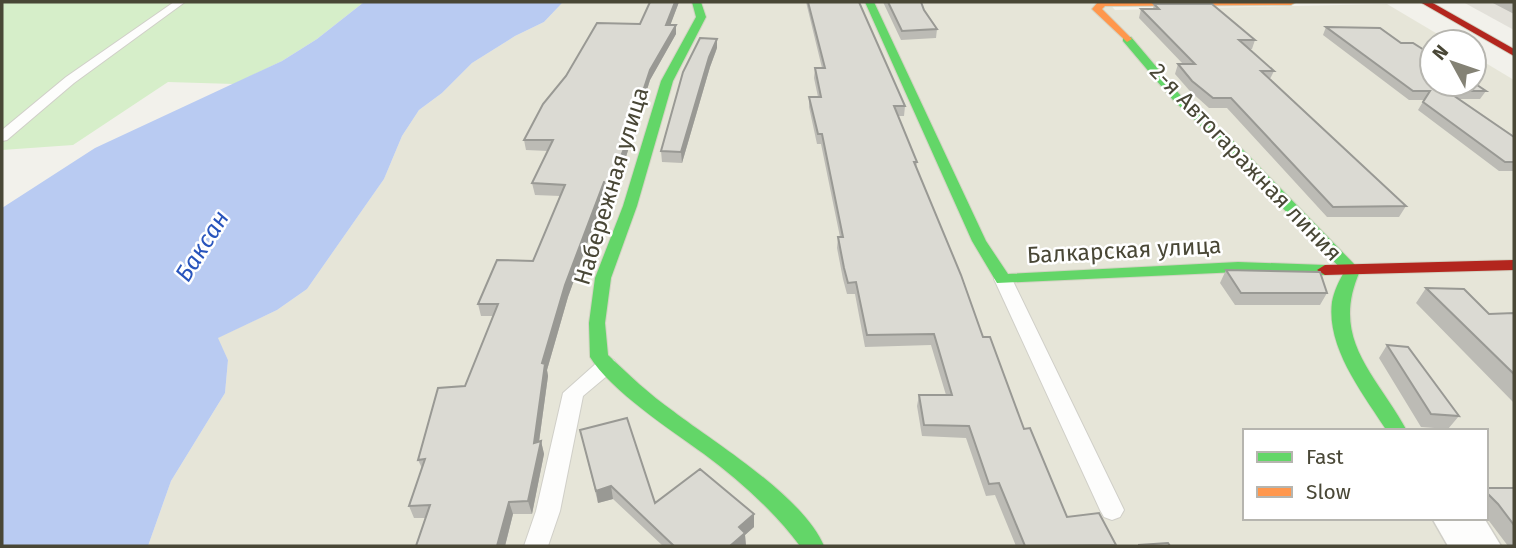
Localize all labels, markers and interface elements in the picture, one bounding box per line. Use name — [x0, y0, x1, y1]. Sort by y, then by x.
north arrow — [1418, 28, 1488, 98]
text: N — [1427, 40, 1453, 65]
street label: 2-я Автогаражная линия — [1144, 57, 1348, 267]
street label: Набережная улица — [568, 84, 654, 288]
water label: Баксан — [169, 205, 235, 287]
street label: Балкарская улица — [1026, 231, 1222, 269]
legend — [1243, 429, 1488, 520]
text: Fast — [1306, 444, 1344, 470]
text: Slow — [1306, 479, 1351, 505]

